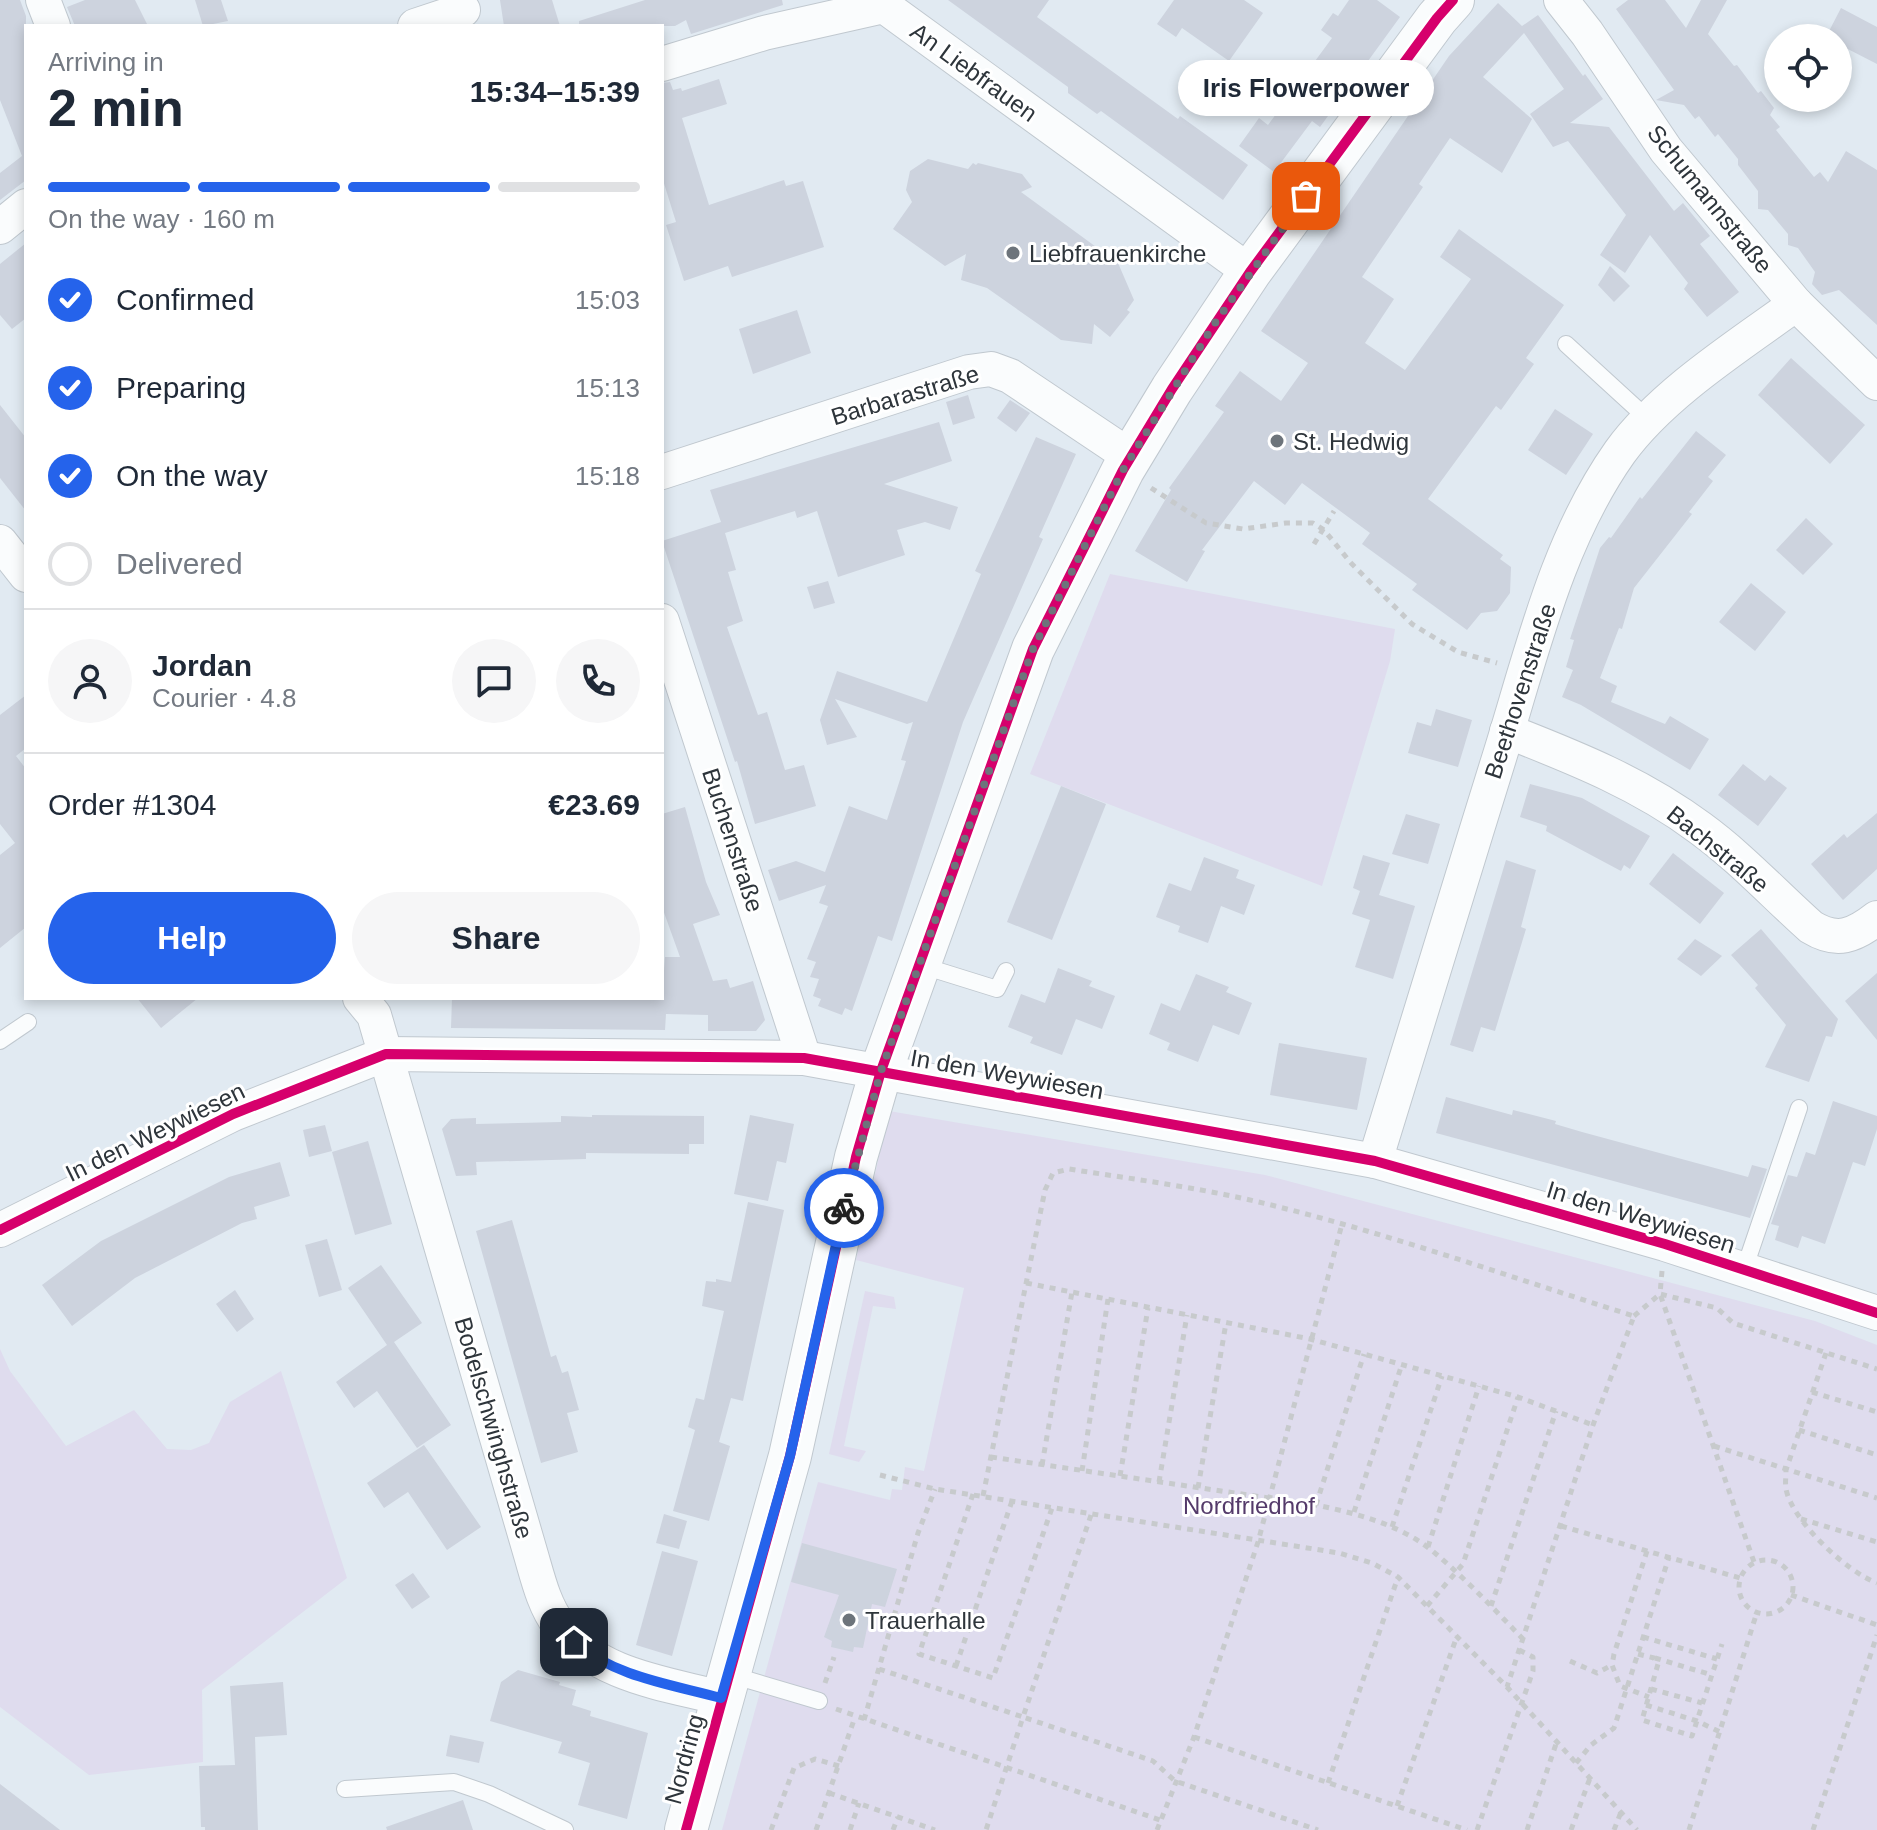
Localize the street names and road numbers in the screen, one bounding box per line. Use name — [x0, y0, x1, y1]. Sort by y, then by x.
street label: An Liebfrauen — [906, 17, 1042, 127]
street label: Schumannstraße — [1642, 119, 1778, 279]
street label: Barbarastraße — [828, 360, 982, 430]
street label: Beethovenstraße — [1479, 600, 1561, 782]
street label: Buchenstraße — [697, 765, 769, 915]
street label: Bachstraße — [1662, 800, 1774, 898]
street label: In den Weywiesen — [908, 1044, 1106, 1104]
street label: In den Weywiesen — [61, 1077, 249, 1187]
street label: In den Weywiesen — [1543, 1175, 1739, 1259]
street label: Bodelschwinghstraße — [449, 1314, 539, 1542]
street label: Nordring — [659, 1711, 709, 1807]

